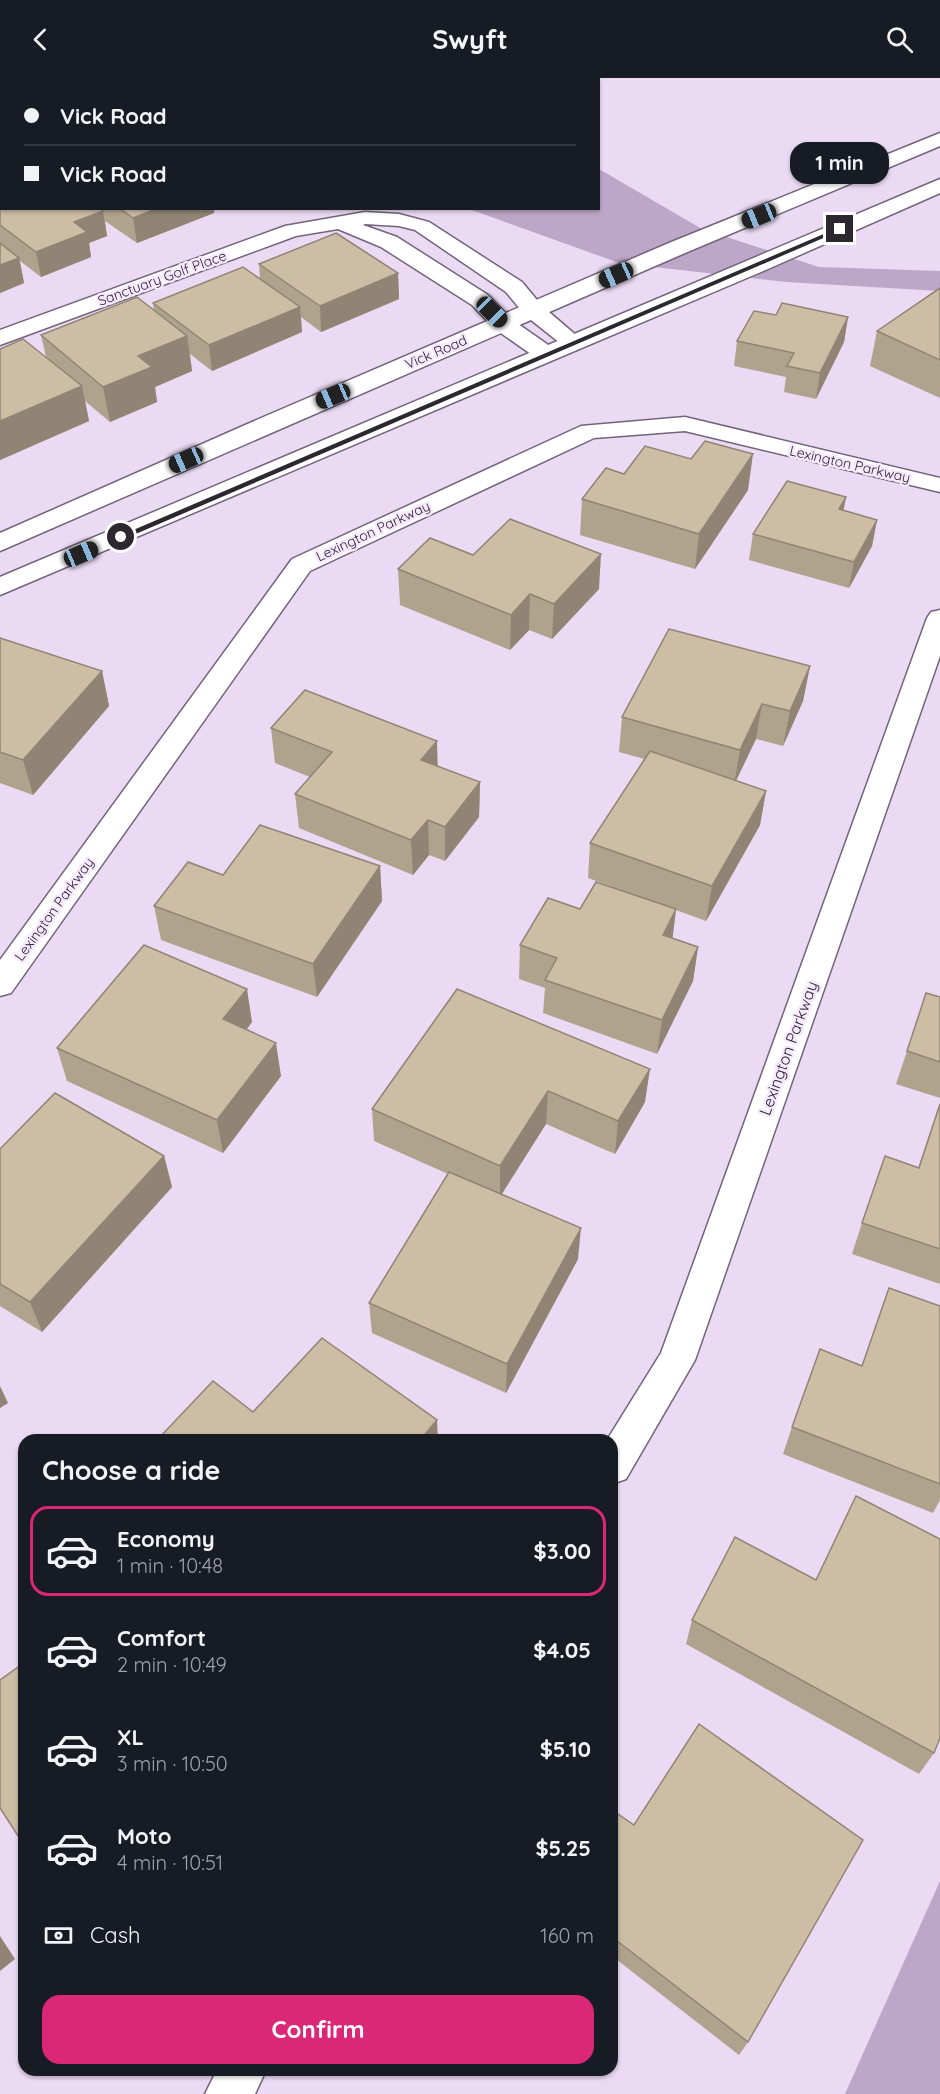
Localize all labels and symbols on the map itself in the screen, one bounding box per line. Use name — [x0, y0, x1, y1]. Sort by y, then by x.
callout: 1 min — [790, 142, 890, 184]
car — [739, 201, 779, 231]
route end — [826, 215, 853, 242]
street label: Sanctuary Golf Place — [95, 246, 229, 310]
car — [596, 259, 636, 291]
car — [473, 293, 511, 331]
street label: Vick Road — [402, 331, 470, 373]
car — [313, 381, 353, 411]
street label: Lexington Parkway — [788, 441, 912, 487]
car — [166, 444, 206, 476]
street label: Lexington Parkway — [313, 497, 433, 565]
route start — [107, 523, 134, 550]
car — [61, 539, 101, 569]
street label: Lexington Parkway — [10, 854, 98, 964]
street label: Lexington Parkway — [754, 978, 822, 1118]

